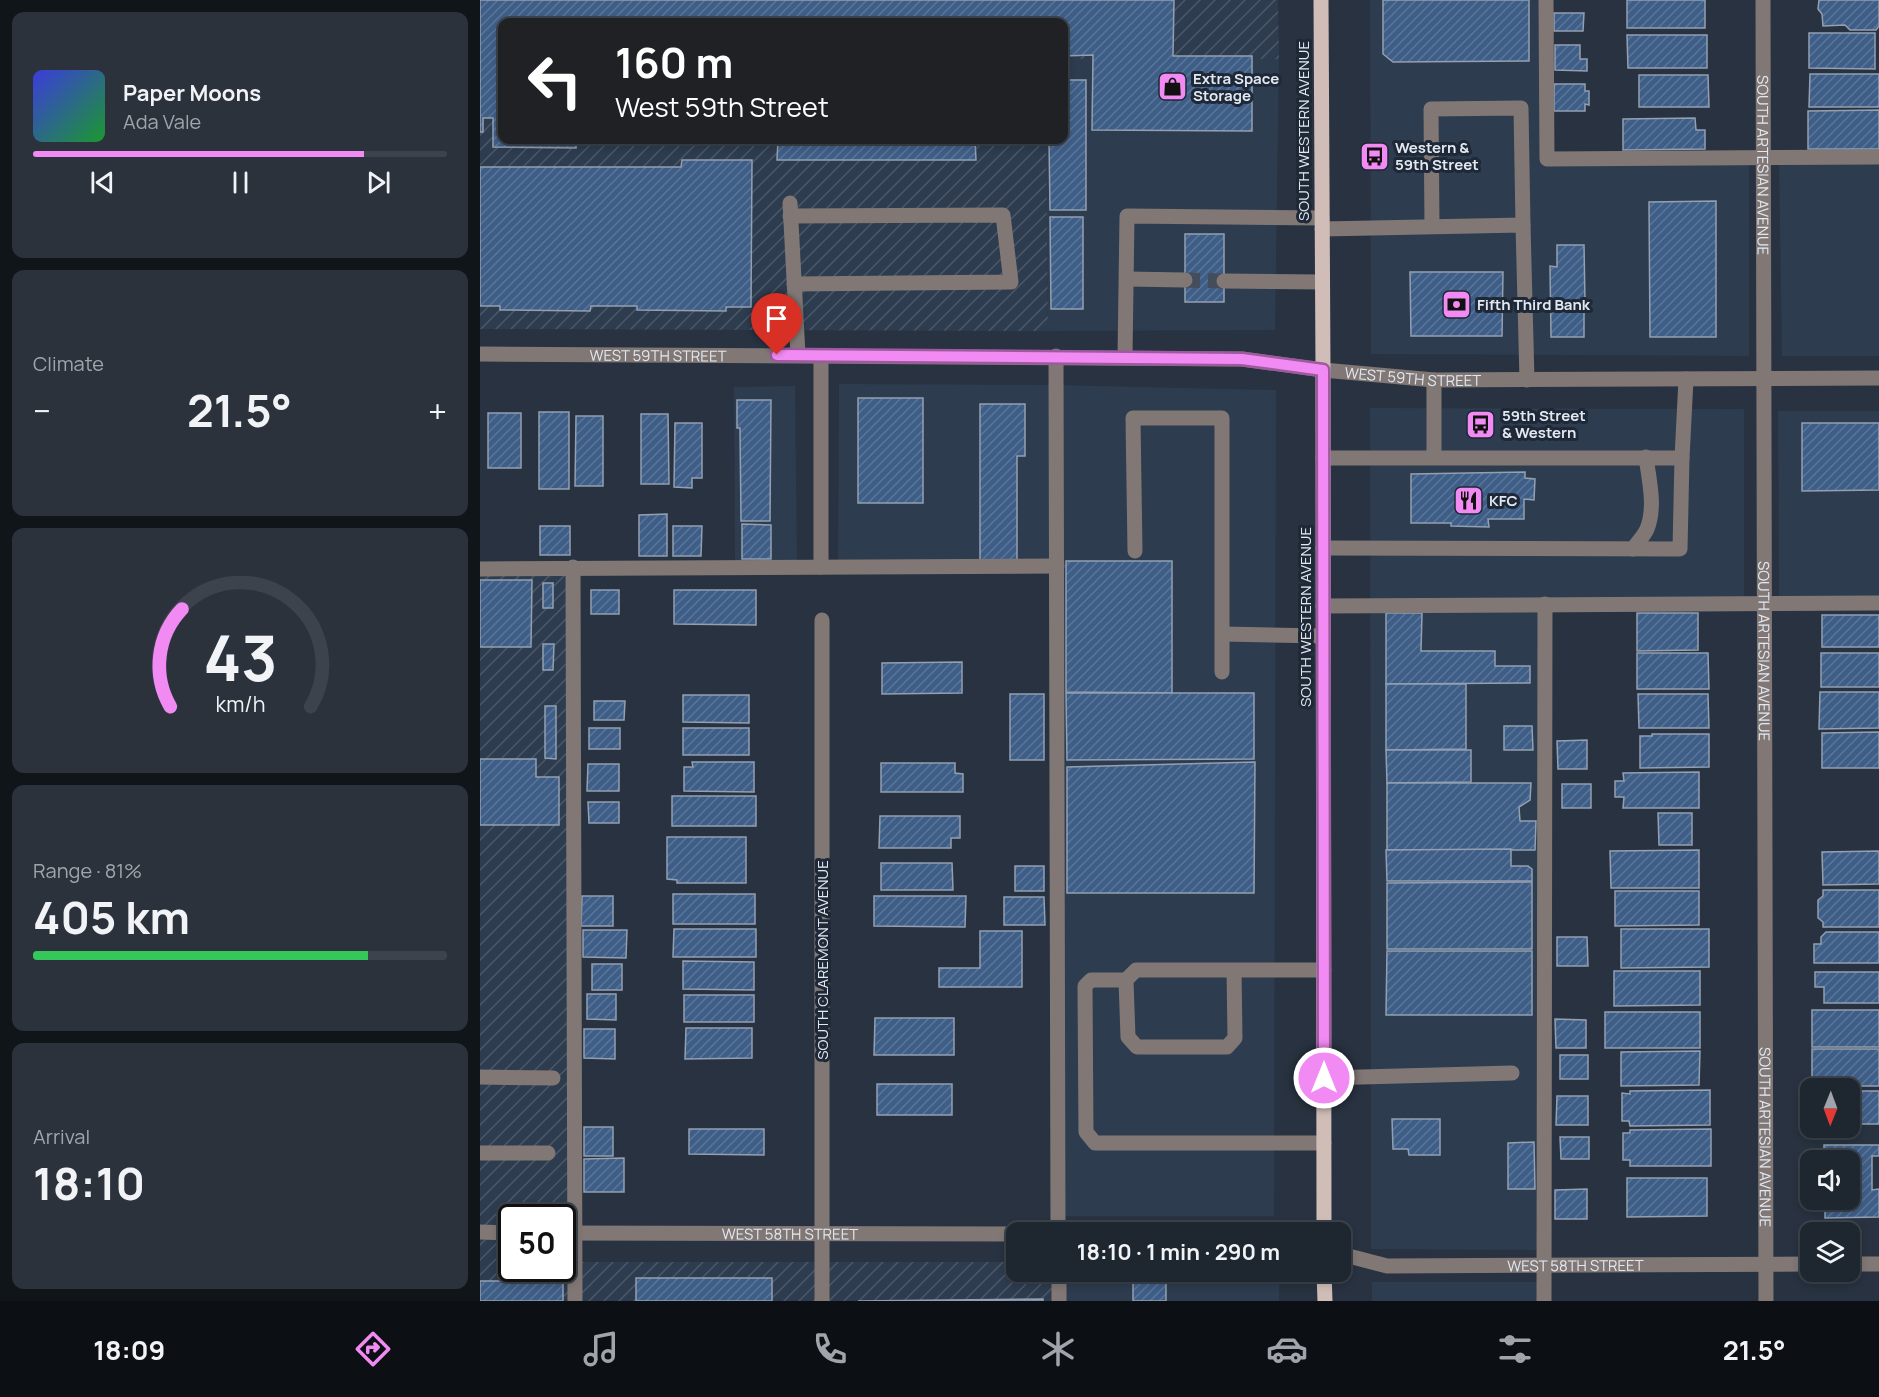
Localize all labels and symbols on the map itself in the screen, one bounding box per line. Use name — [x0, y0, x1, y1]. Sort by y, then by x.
street label: SOUTH WESTERN AVENUE — [1293, 41, 1314, 221]
place label: Extra Space Storage — [1193, 68, 1279, 106]
shop icon: Extra Space Storage — [1156, 71, 1188, 103]
street label: SOUTH ARTESIAN AVENUE — [1753, 75, 1774, 255]
place label: Western & 59th Street — [1395, 137, 1479, 175]
bus stop icon: Western & 59th Street — [1358, 140, 1390, 172]
bank icon: Fifth Third Bank — [1440, 288, 1472, 320]
pin — [751, 293, 802, 355]
place label: Fifth Third Bank — [1477, 294, 1591, 315]
street label: WEST 59TH STREET — [589, 344, 727, 366]
street label: WEST 59TH STREET — [1344, 361, 1481, 391]
place label: 59th Street & Western — [1502, 405, 1586, 443]
bus stop icon: 59th Street & Western — [1465, 408, 1497, 440]
restaurant icon: KFC — [1452, 484, 1484, 516]
place label: KFC — [1489, 490, 1518, 511]
street label: SOUTH WESTERN AVENUE — [1295, 527, 1316, 707]
street label: SOUTH ARTESIAN AVENUE — [1754, 561, 1775, 741]
street label: SOUTH CLAREMONT AVENUE — [812, 860, 833, 1060]
position arrow — [1292, 1046, 1356, 1110]
street label: SOUTH ARTESIAN AVENUE — [1755, 1047, 1776, 1227]
north arrow — [1800, 1078, 1860, 1138]
speed limit sign: 50 — [498, 1204, 576, 1282]
street label: WEST 58TH STREET — [722, 1223, 858, 1244]
street label: WEST 58TH STREET — [1507, 1254, 1644, 1276]

